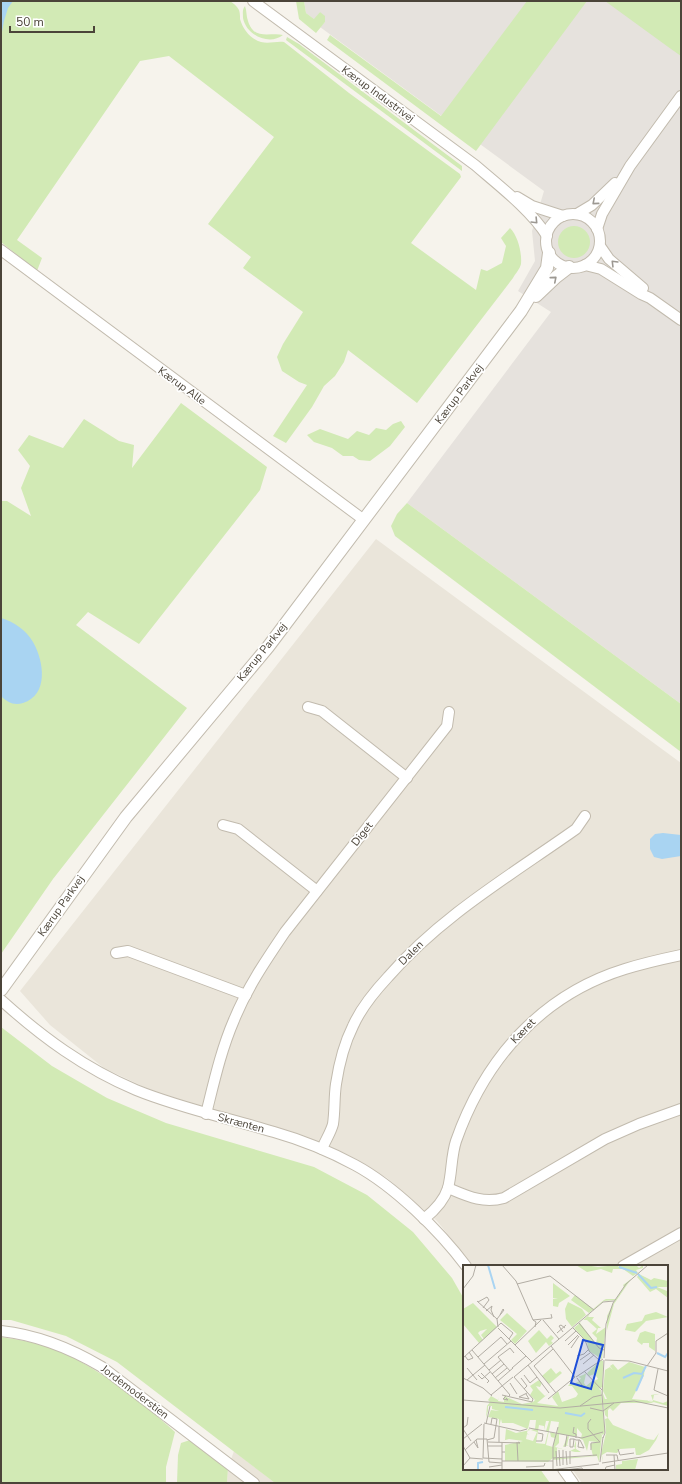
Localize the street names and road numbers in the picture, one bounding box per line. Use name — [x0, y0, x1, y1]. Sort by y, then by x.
street label: Kærup Industrivej — [338, 62, 418, 126]
street label: Kærup Parkvej — [431, 361, 487, 427]
street label: Kærup Alle — [155, 363, 209, 409]
street label: Kærup Parkvej — [234, 619, 290, 685]
street label: Diget — [348, 819, 376, 849]
street label: Kærup Parkvej — [34, 872, 88, 940]
street label: Dalen — [395, 937, 427, 969]
street label: Kæret — [507, 1015, 539, 1047]
street label: Skrænten — [216, 1110, 266, 1136]
street label: Jordemoderstien — [97, 1361, 172, 1422]

